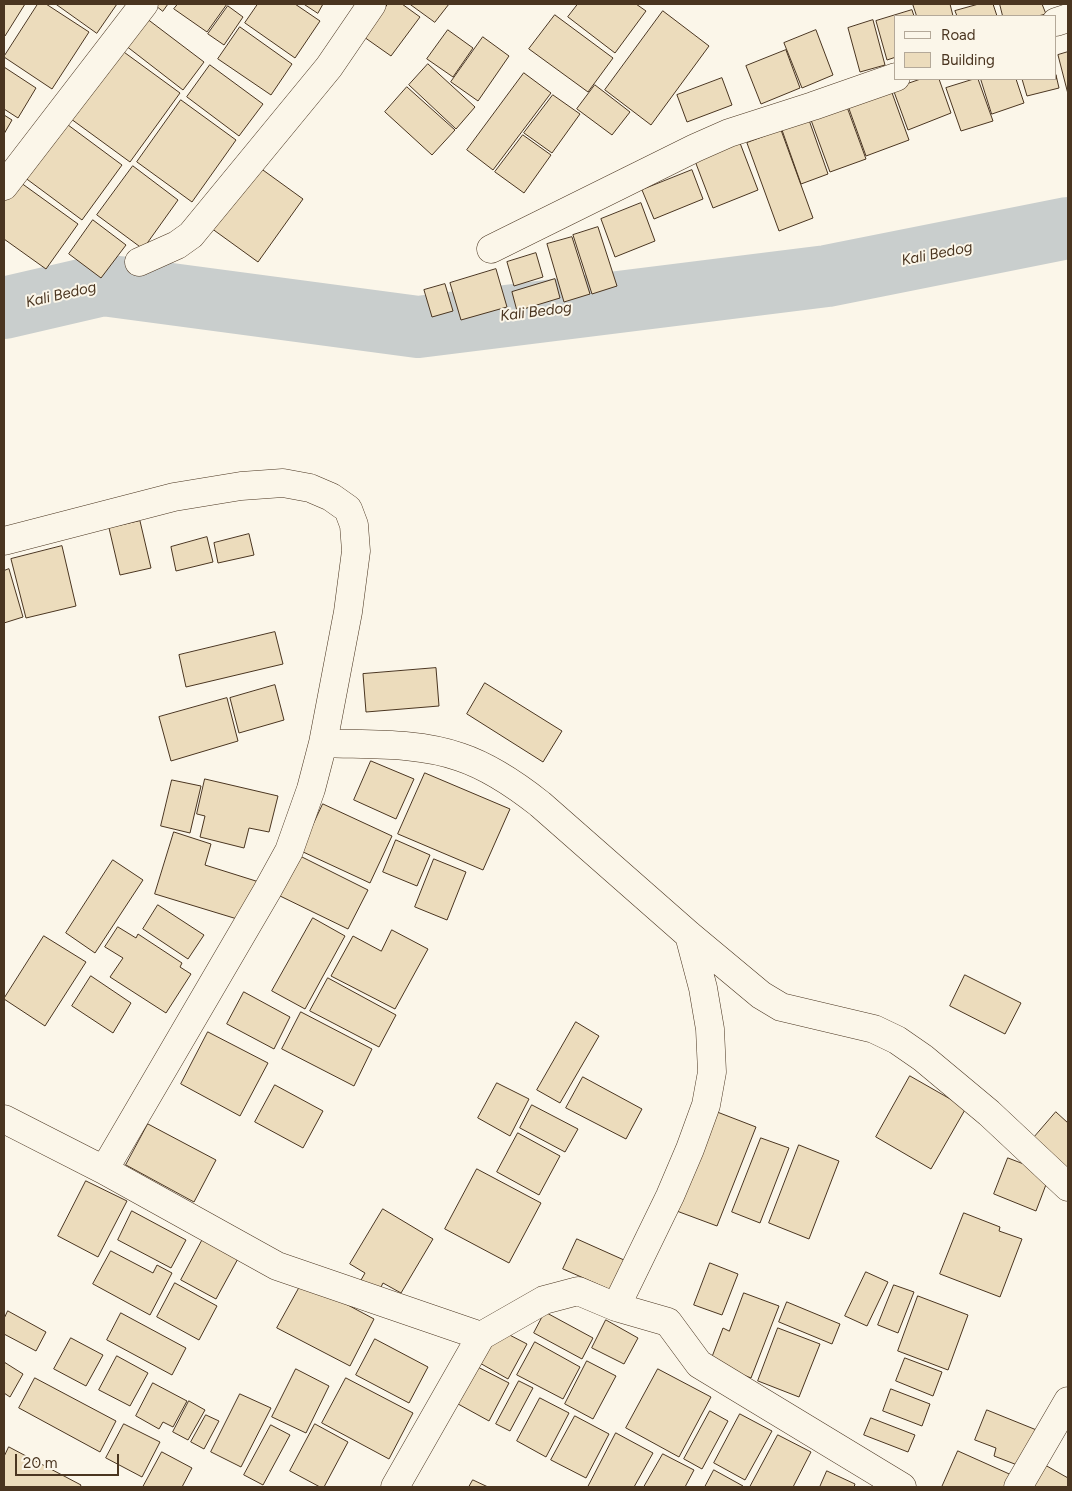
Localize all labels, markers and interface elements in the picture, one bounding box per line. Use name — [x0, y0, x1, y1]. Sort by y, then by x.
legend — [894, 15, 1057, 80]
text: Road — [941, 26, 976, 44]
text: Building — [941, 51, 995, 69]
water label: Kali Bedog — [900, 238, 974, 270]
water label: Kali Bedog — [24, 278, 98, 312]
water label: Kali Bedog — [499, 299, 573, 325]
scale bar — [18, 1444, 121, 1476]
text: 20 m — [23, 1454, 57, 1472]

